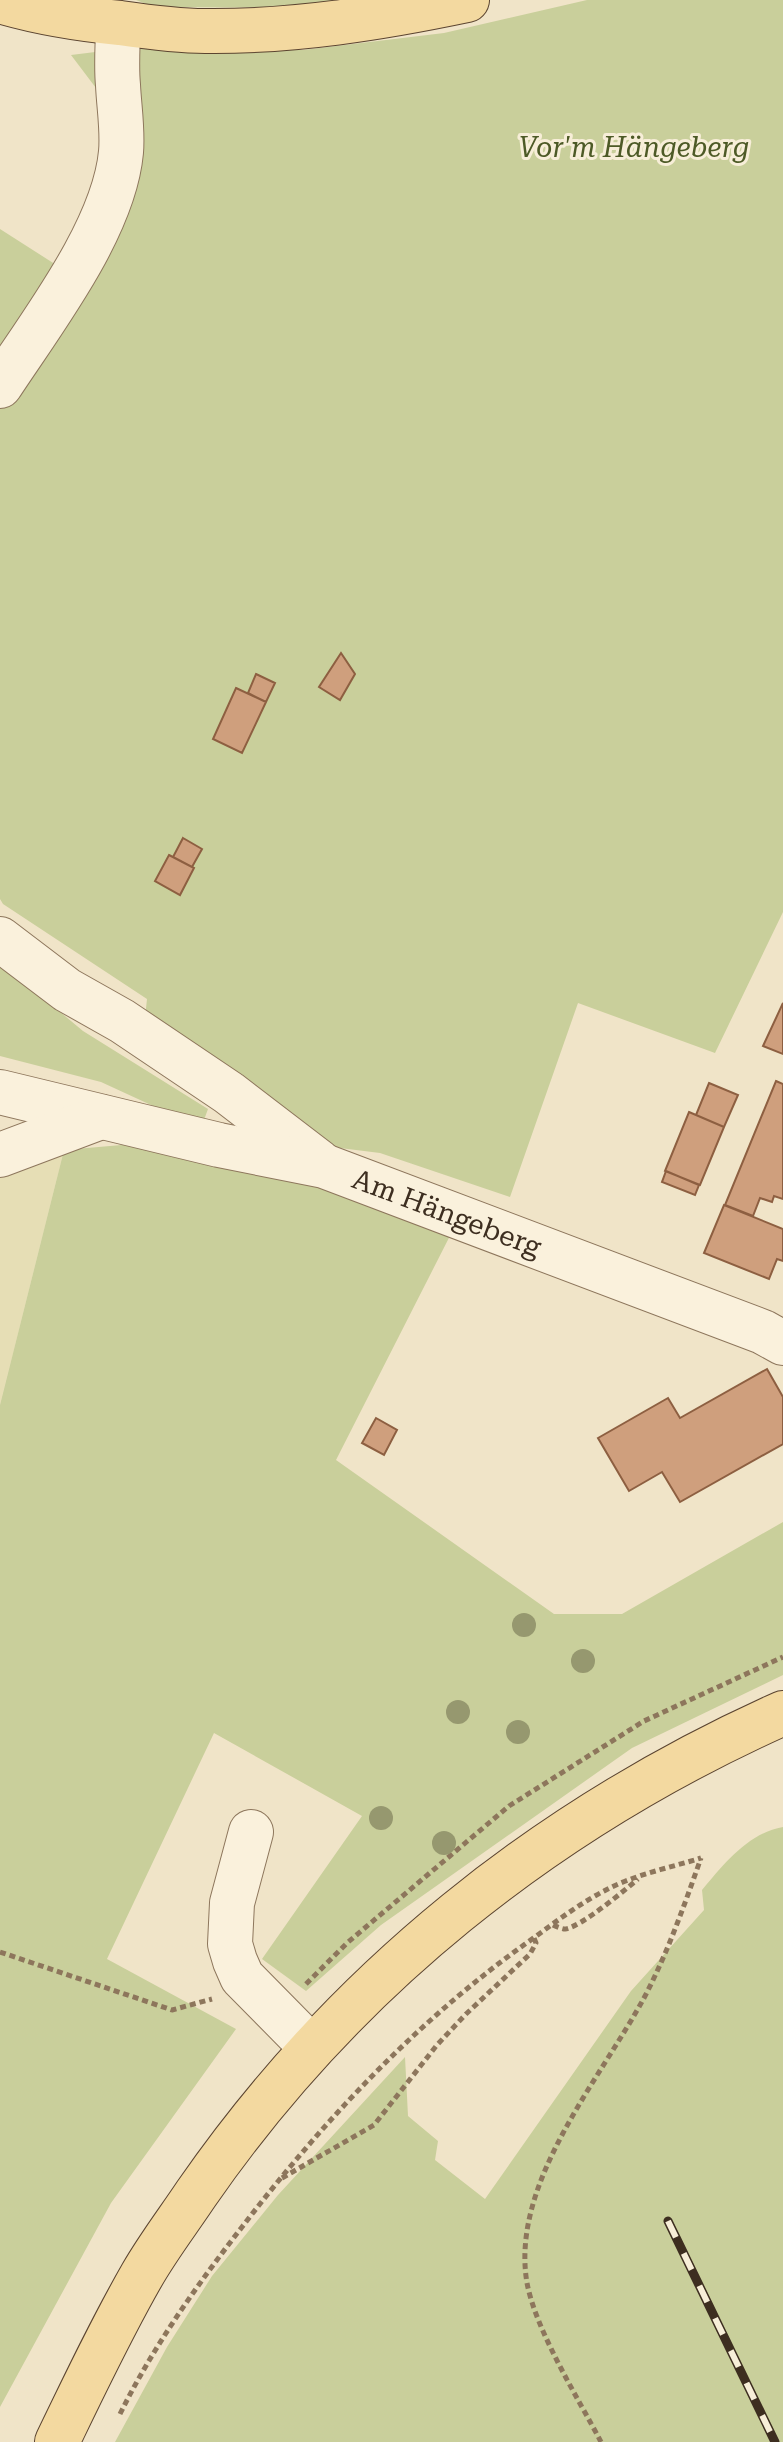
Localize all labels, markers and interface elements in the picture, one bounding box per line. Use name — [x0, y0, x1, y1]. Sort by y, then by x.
park label: Vor'm Hängeberg — [519, 131, 749, 164]
street label: Am Hängeberg — [348, 1162, 546, 1264]

